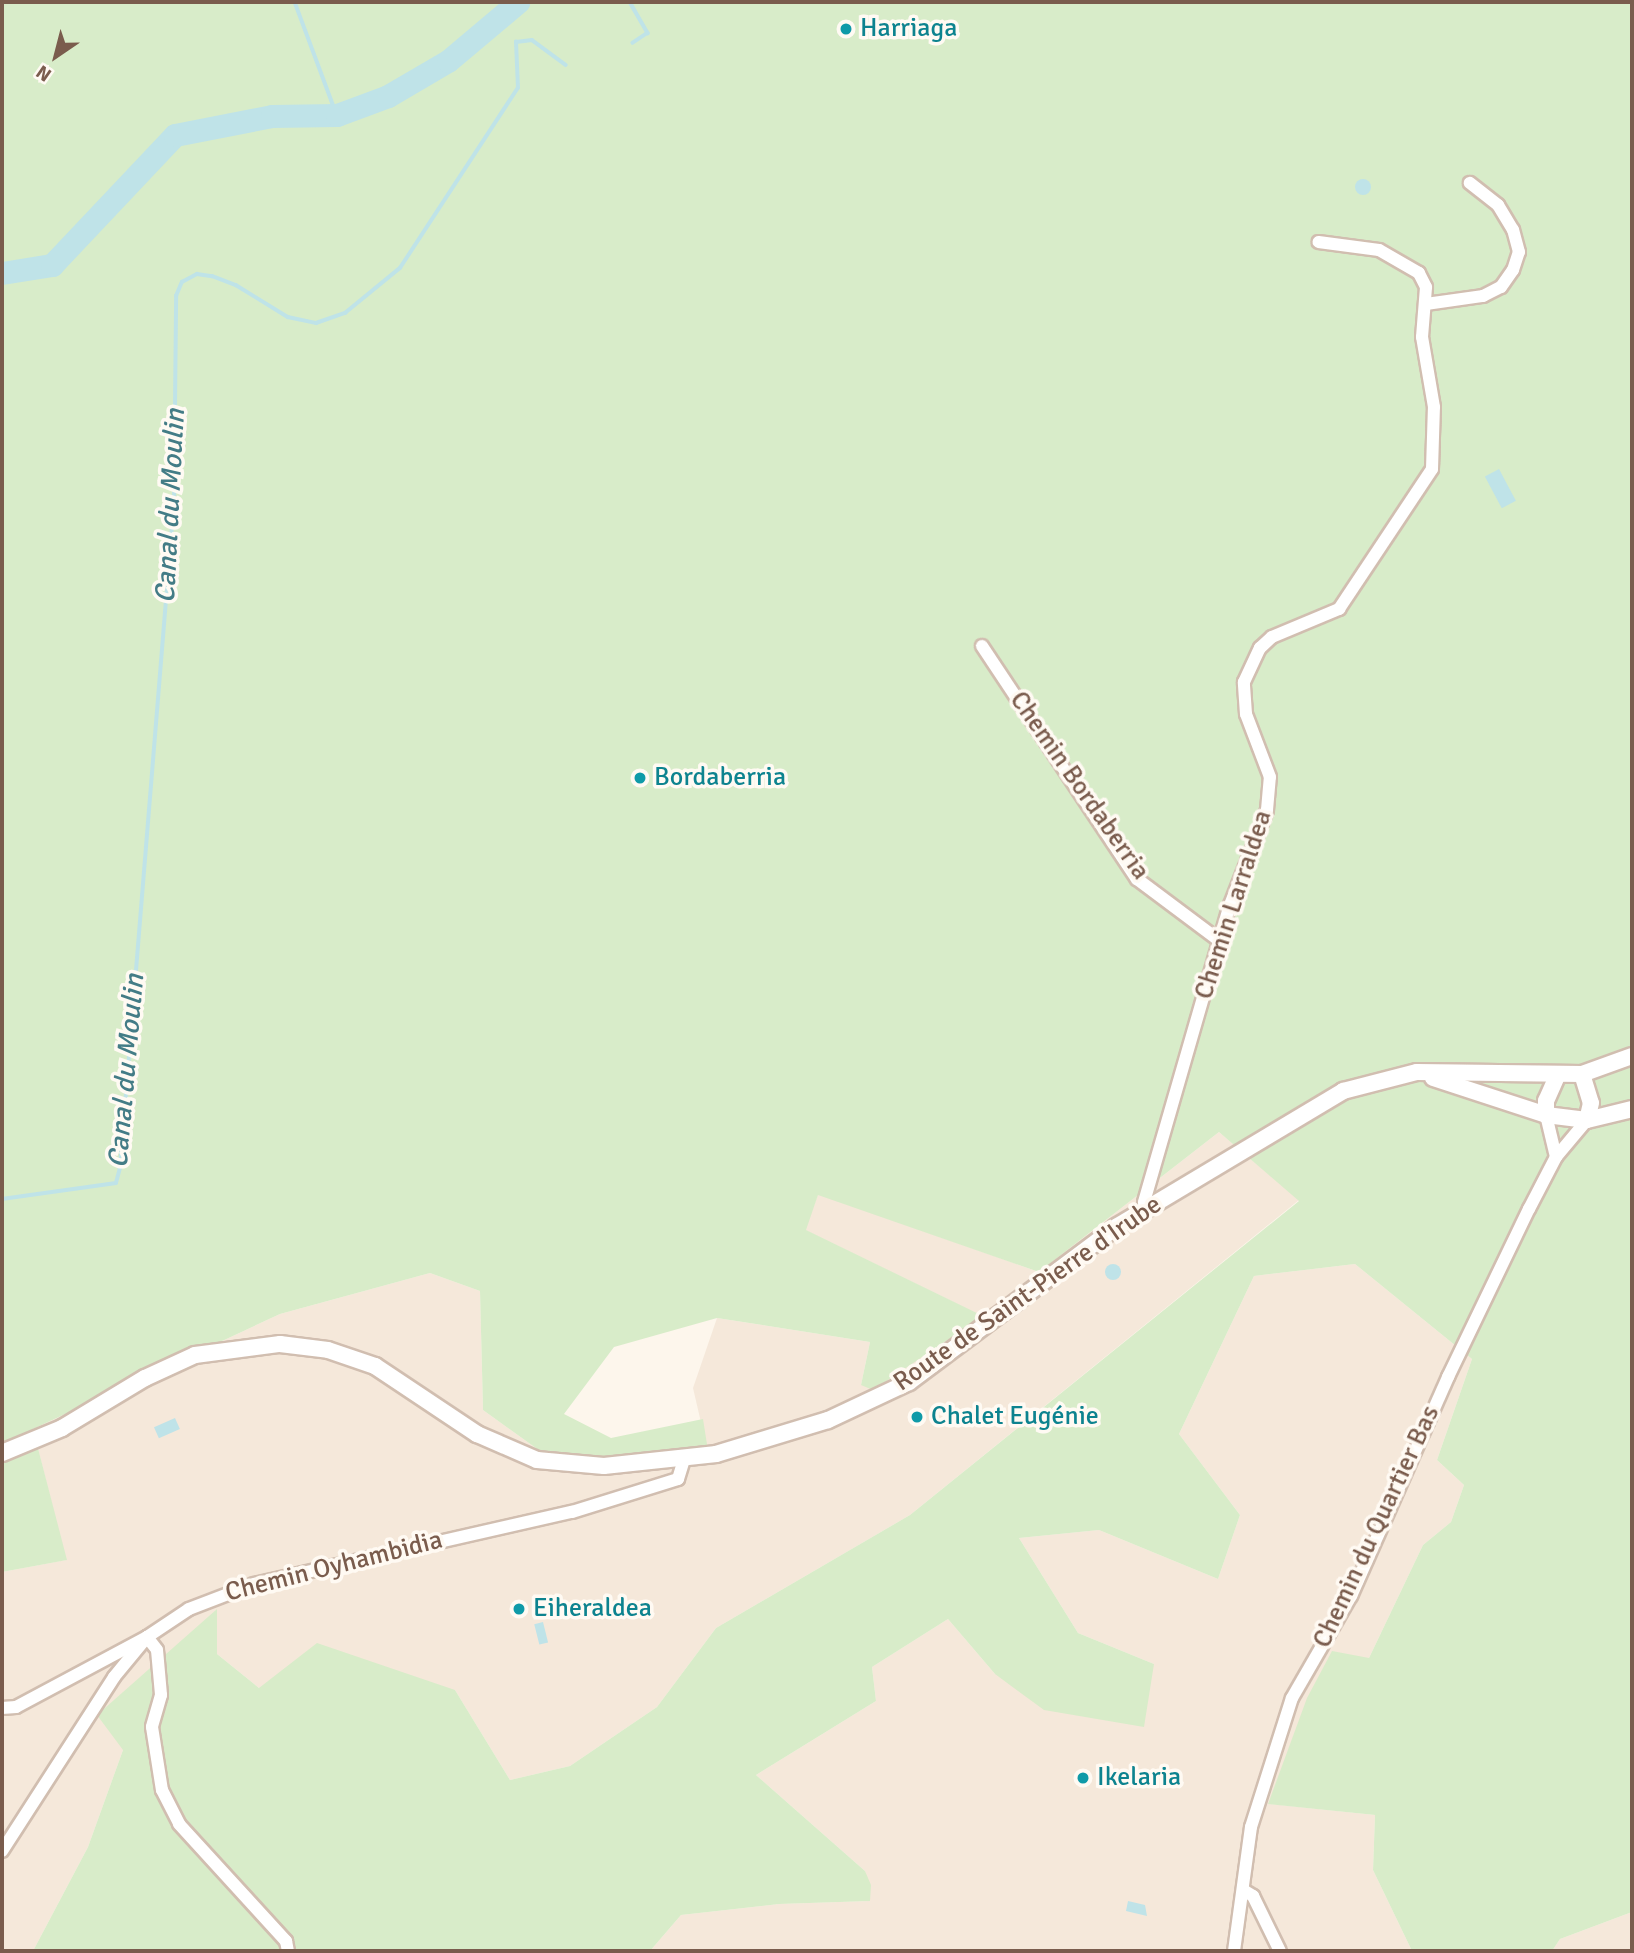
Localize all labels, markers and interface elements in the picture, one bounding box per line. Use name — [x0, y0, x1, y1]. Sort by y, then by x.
place label: Harriaga — [860, 13, 957, 45]
north arrow — [21, 21, 91, 91]
marker: Harriaga — [838, 21, 854, 37]
text: N — [32, 60, 56, 87]
water label: Canal du Moulin — [148, 408, 192, 604]
street label: Chemin Bordaberria — [1002, 686, 1156, 886]
place label: Bordaberria — [654, 762, 786, 794]
marker: Bordaberria — [632, 770, 648, 786]
street label: Chemin Larraldea — [1189, 807, 1279, 1003]
water label: Canal du Moulin — [101, 973, 151, 1169]
street label: Route de Saint-Pierre d'Irube — [888, 1190, 1168, 1398]
place label: Chalet Eugénie — [931, 1401, 1099, 1433]
street label: Chemin du Quartier Bas — [1307, 1401, 1447, 1653]
marker: Chalet Eugénie — [909, 1409, 925, 1425]
street label: Chemin Oyhambidia — [222, 1525, 446, 1609]
place label: Eiheraldea — [533, 1593, 652, 1625]
marker: Eiheraldea — [511, 1601, 527, 1617]
place label: Ikelaria — [1097, 1762, 1181, 1794]
marker: Ikelaria — [1075, 1770, 1091, 1786]

